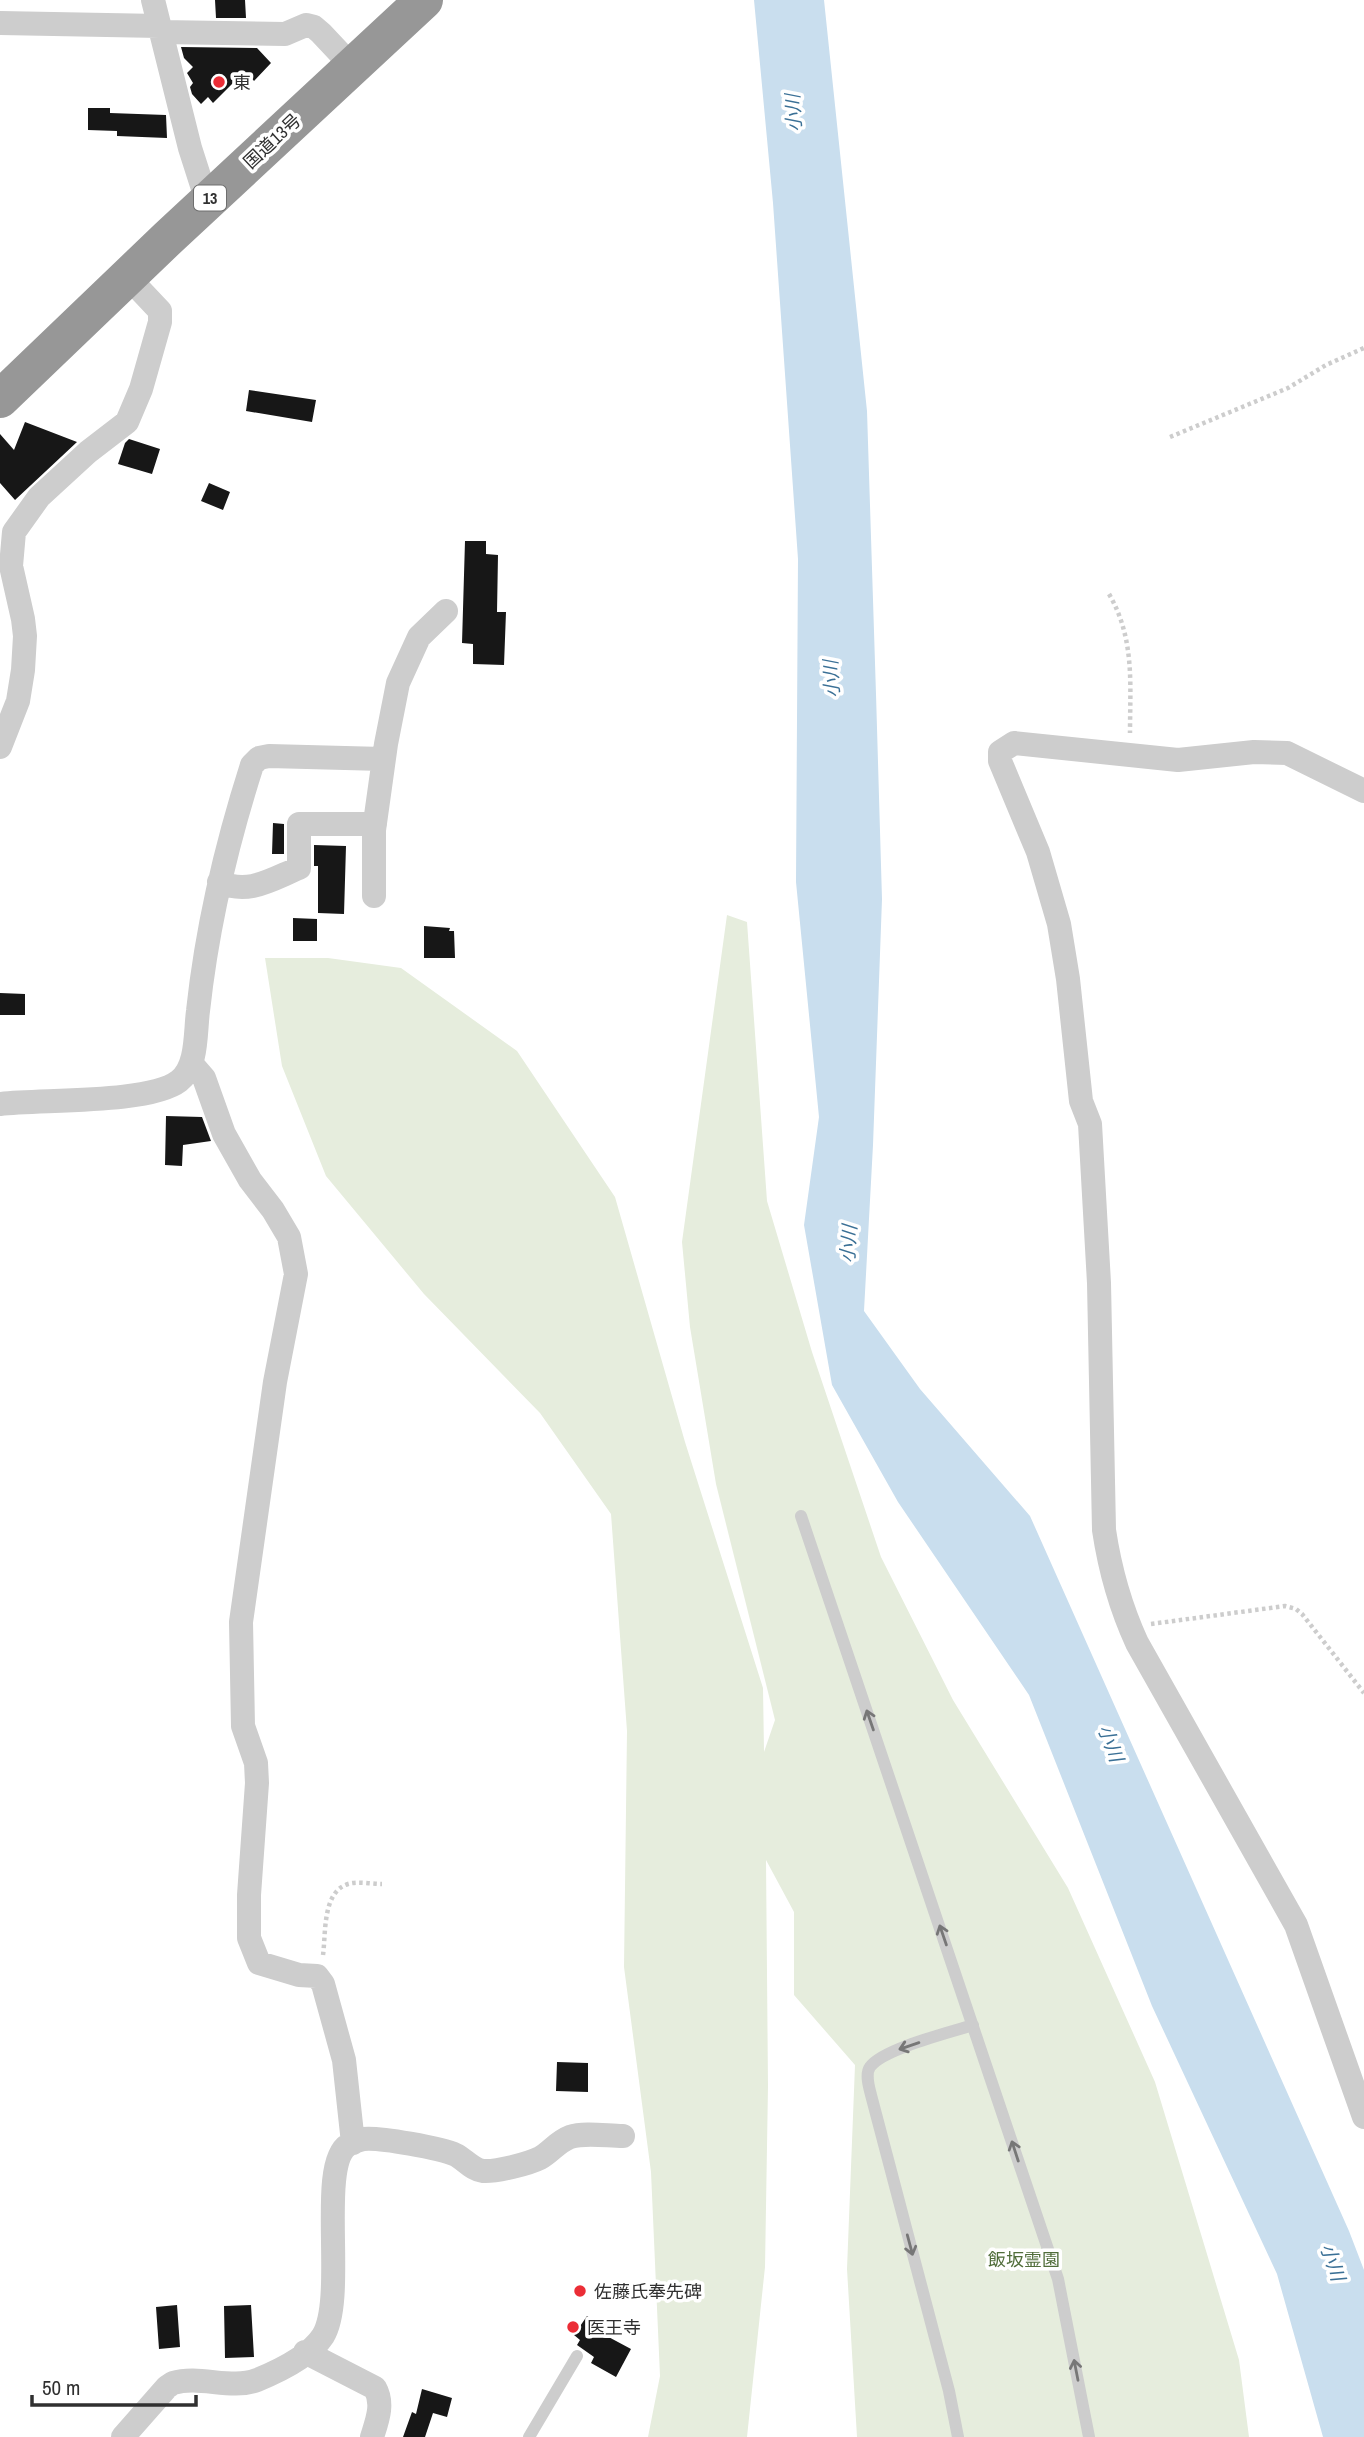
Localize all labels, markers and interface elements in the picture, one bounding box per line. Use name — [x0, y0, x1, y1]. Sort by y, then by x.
place label: 東 — [233, 70, 251, 95]
marker: 東 — [211, 74, 227, 90]
water label: 小川 — [779, 91, 807, 133]
street label: 国道13号 — [238, 108, 306, 174]
road number: 13 — [194, 186, 226, 210]
water label: 小川 — [817, 657, 845, 699]
water label: 小川 — [834, 1222, 862, 1264]
one-way arrow — [863, 1709, 876, 1731]
water label: 小川 — [1092, 1721, 1131, 1767]
one-way arrow — [936, 1925, 948, 1947]
one-way arrow — [898, 2041, 920, 2053]
one-way arrow — [1008, 2141, 1020, 2163]
one-way arrow — [904, 2233, 917, 2255]
water label: 小川 — [1315, 2240, 1352, 2286]
park label: 飯坂霊園 — [988, 2247, 1060, 2272]
place label: 佐藤氏奉先碑 — [594, 2279, 702, 2304]
marker: 佐藤氏奉先碑 — [572, 2283, 588, 2299]
place label: 医王寺 — [587, 2315, 641, 2340]
marker: 医王寺 — [565, 2319, 581, 2335]
one-way arrow — [1068, 2359, 1082, 2382]
scale bar — [32, 2364, 196, 2408]
text: 50 m — [42, 2373, 80, 2402]

